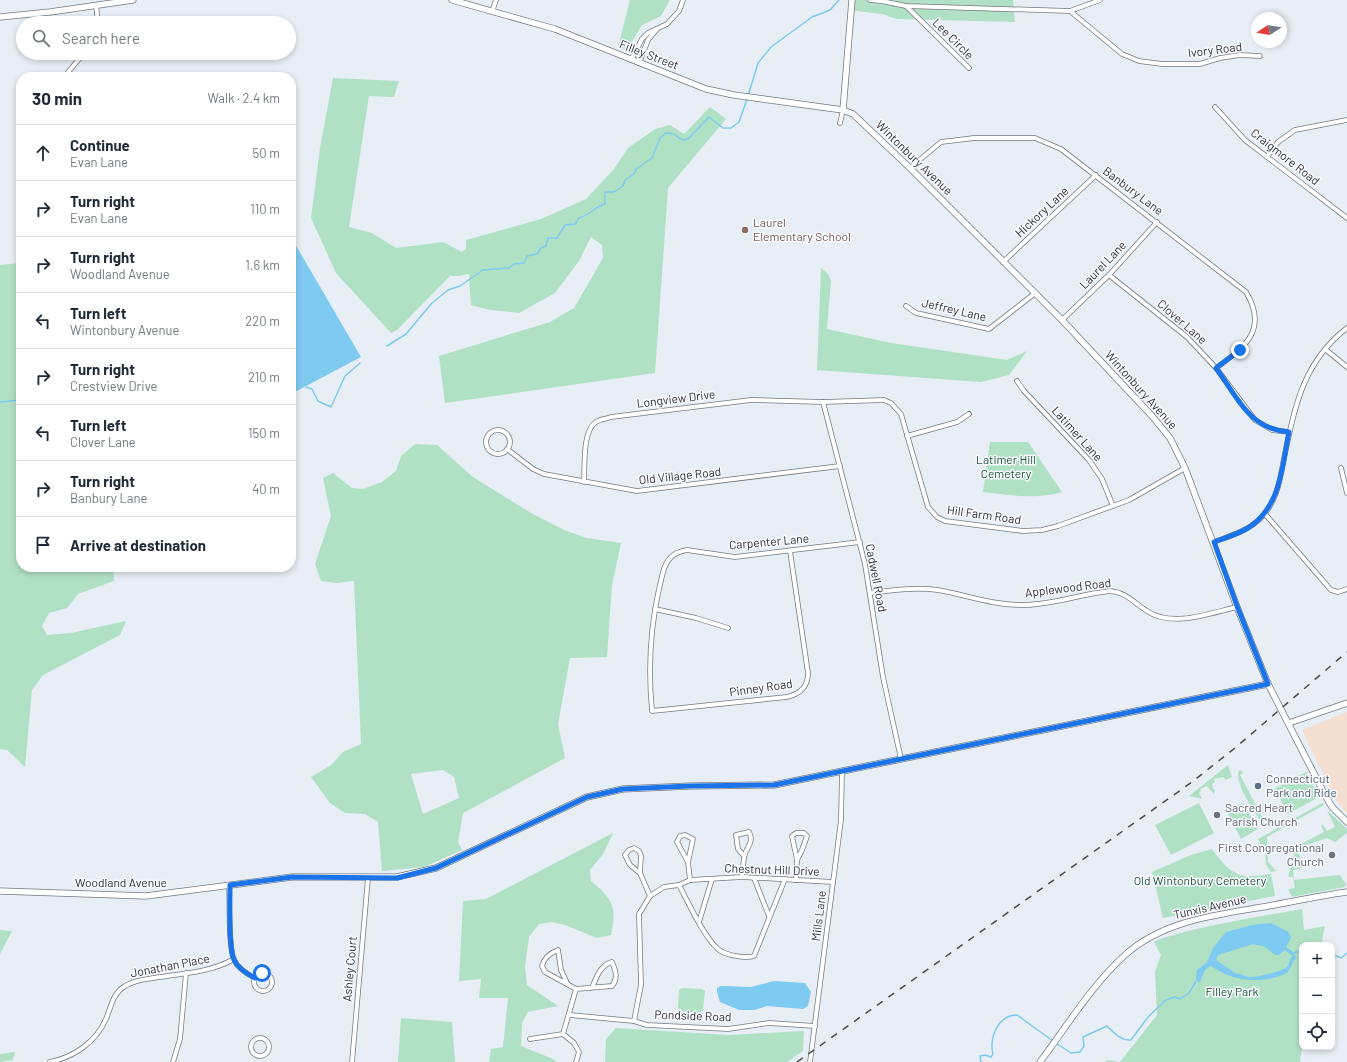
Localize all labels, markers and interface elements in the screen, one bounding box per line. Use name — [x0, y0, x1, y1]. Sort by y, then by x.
north arrow — [1251, 12, 1287, 48]
street label: Lee Circle — [930, 15, 977, 62]
search box — [16, 16, 296, 60]
icon: search — [30, 27, 52, 49]
text: Search here — [62, 29, 140, 47]
street label: Filley Street — [618, 36, 681, 72]
street label: Ivory Road — [1187, 39, 1243, 59]
text: 30 min — [32, 88, 82, 108]
text: Walk · 2.4 km — [208, 90, 280, 106]
street label: Wintonbury Avenue — [873, 117, 956, 197]
street label: Craigmore Road — [1248, 125, 1323, 187]
text: Continue — [70, 136, 130, 154]
icon: ahead — [32, 142, 54, 164]
text: 50 m — [253, 145, 280, 161]
text: Evan Lane — [70, 154, 128, 170]
street label: Banbury Lane — [1101, 163, 1166, 217]
street label: Hickory Lane — [1012, 183, 1071, 240]
text: Turn right — [70, 192, 135, 210]
icon: right — [32, 198, 54, 220]
text: 110 m — [250, 201, 280, 217]
text: Evan Lane — [70, 210, 128, 226]
place label: Laurel Elementary School — [753, 215, 851, 243]
marker: Laurel Elementary School — [740, 225, 750, 235]
street label: Laurel Lane — [1076, 238, 1128, 291]
text: Turn right — [70, 248, 135, 266]
icon: right — [32, 254, 54, 276]
text: 1.6 km — [245, 257, 280, 273]
text: Woodland Avenue — [70, 266, 170, 282]
street label: Jeffrey Lane — [920, 295, 988, 323]
street label: Clover Lane — [1155, 296, 1210, 346]
text: Turn left — [70, 304, 126, 322]
icon: left — [32, 310, 54, 332]
text: 220 m — [245, 313, 280, 329]
text: Wintonbury Avenue — [70, 322, 179, 338]
route end — [1231, 341, 1249, 359]
street label: Wintonbury Avenue — [1103, 347, 1181, 432]
text: Turn right — [70, 360, 135, 378]
icon: right — [32, 366, 54, 388]
text: 210 m — [248, 369, 280, 385]
text: Crestview Drive — [70, 378, 158, 394]
street label: Longview Drive — [636, 386, 716, 410]
street label: Latimer Lane — [1049, 403, 1106, 464]
text: Turn left — [70, 416, 126, 434]
icon: left — [32, 422, 54, 444]
text: 150 m — [248, 425, 280, 441]
text: Clover Lane — [70, 434, 136, 450]
park label: Latimer Hill Cemetery — [976, 452, 1036, 480]
street label: Old Village Road — [638, 464, 722, 486]
text: Turn right — [70, 472, 135, 490]
icon: right — [32, 478, 54, 500]
text: 40 m — [252, 481, 280, 497]
text: Banbury Lane — [70, 490, 147, 506]
street label: Hill Farm Road — [946, 502, 1022, 526]
street label: Carpenter Lane — [728, 531, 809, 551]
icon: arrive — [32, 534, 54, 556]
text: Arrive at destination — [70, 536, 206, 554]
street label: Cadwell Road — [864, 543, 890, 613]
street label: Applewood Road — [1024, 575, 1112, 599]
street label: Pinney Road — [728, 676, 793, 698]
place label: Connecticut Park and Ride — [1266, 771, 1337, 799]
marker: Connecticut Park and Ride — [1253, 781, 1263, 791]
place label: Sacred Heart Parish Church — [1225, 800, 1297, 828]
marker: Sacred Heart Parish Church — [1212, 810, 1222, 820]
place label: First Congregational Church — [1218, 840, 1324, 868]
marker: First Congregational Church — [1327, 850, 1337, 860]
street label: Chestnut Hill Drive — [724, 860, 820, 878]
park label: Old Wintonbury Cemetery — [1134, 873, 1267, 887]
street label: Woodland Avenue — [75, 875, 167, 889]
street label: Mills Lane — [808, 890, 828, 942]
street label: Tunxis Avenue — [1172, 891, 1248, 921]
street label: Ashley Court — [339, 936, 359, 1002]
map controls — [1299, 942, 1335, 1050]
button: + — [1299, 942, 1335, 978]
street label: Jonathan Place — [129, 950, 211, 980]
route start — [253, 964, 271, 982]
button: − — [1299, 978, 1335, 1014]
park label: Filley Park — [1205, 984, 1259, 998]
street label: Pondside Road — [654, 1007, 732, 1023]
button: locate — [1299, 1014, 1335, 1050]

